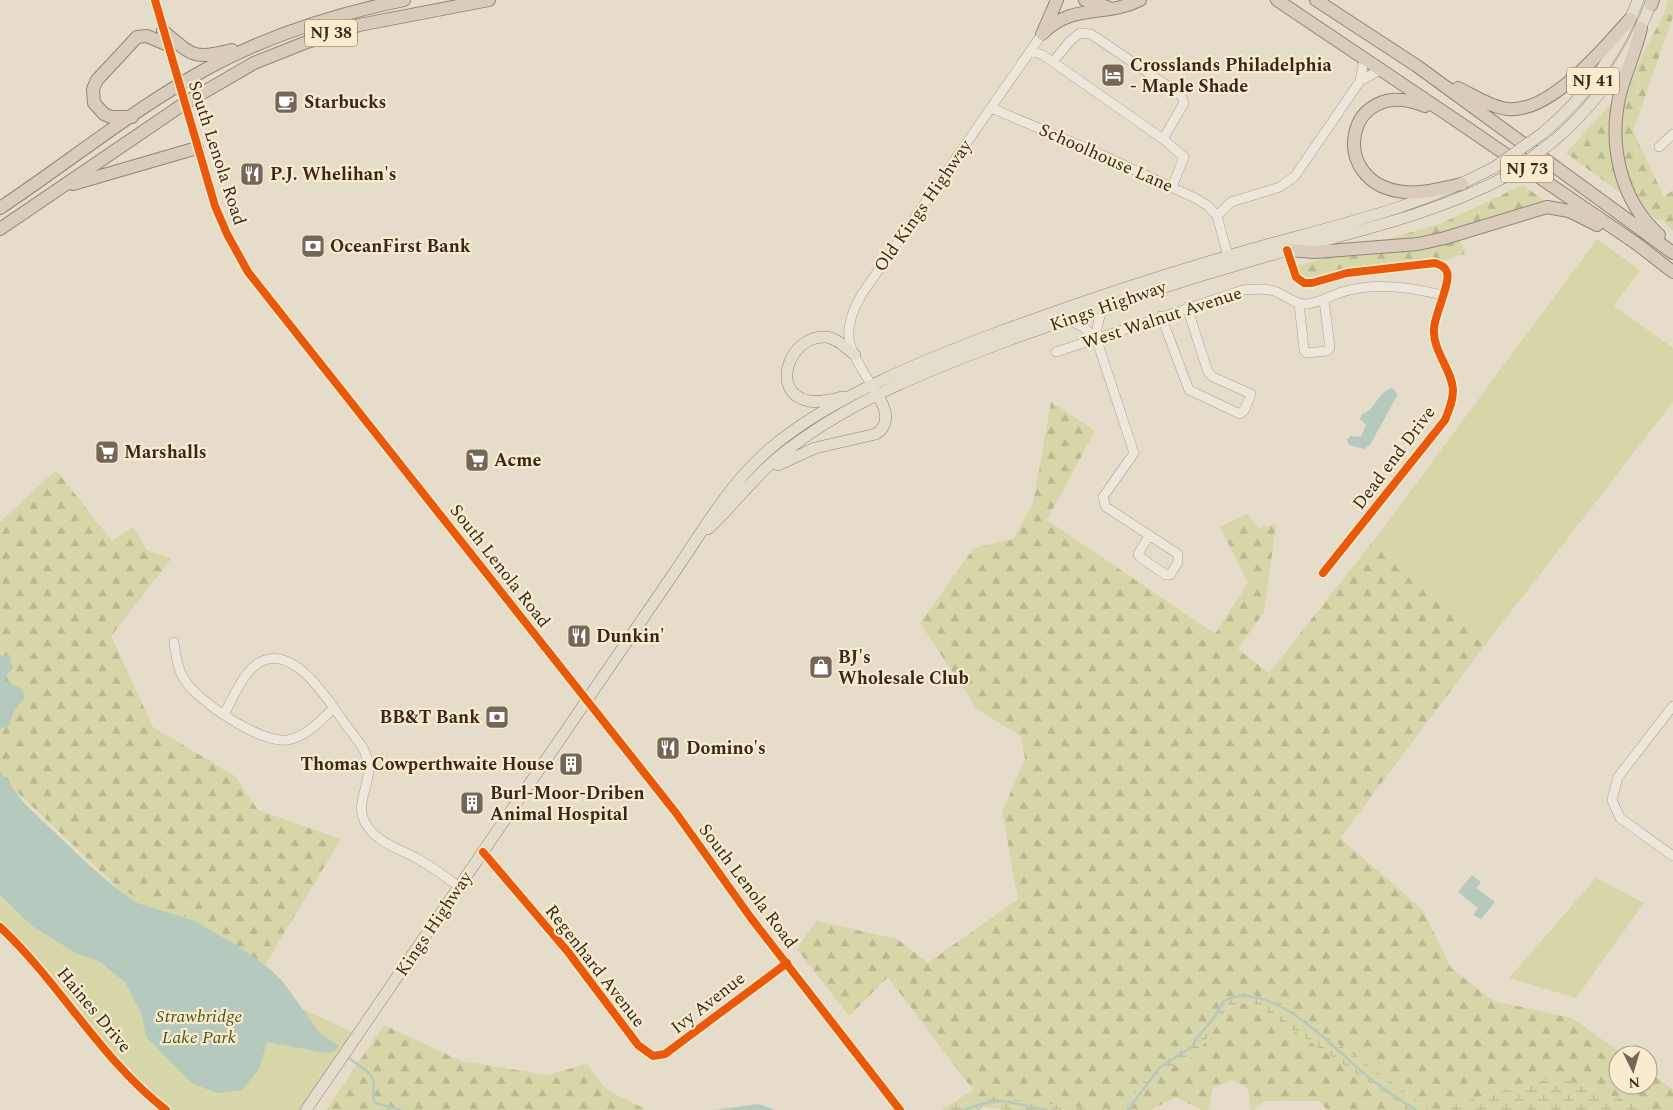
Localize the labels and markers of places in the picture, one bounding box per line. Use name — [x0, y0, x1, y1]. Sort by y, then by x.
place label: Crosslands Philadelphia - Maple Shade — [1130, 52, 1332, 100]
hotel icon: Crosslands Philadelphia - Maple Shade — [1100, 62, 1126, 88]
cafe icon: Starbucks — [273, 89, 299, 115]
place label: Starbucks — [304, 89, 386, 116]
restaurant icon: P.J. Whelihan's — [239, 161, 265, 187]
place label: P.J. Whelihan's — [270, 161, 397, 188]
bank icon: OceanFirst Bank — [300, 233, 326, 259]
place label: OceanFirst Bank — [330, 233, 471, 260]
supermarket icon: Marshalls — [94, 439, 120, 465]
place label: Marshalls — [124, 439, 207, 466]
supermarket icon: Acme — [464, 447, 490, 473]
place label: Acme — [494, 447, 542, 474]
restaurant icon: Dunkin' — [566, 623, 592, 649]
place label: Dunkin' — [596, 623, 665, 650]
place label: BJ's Wholesale Club — [838, 644, 969, 692]
shop icon: BJ's Wholesale Club — [808, 654, 834, 680]
place label: BB&T Bank — [380, 704, 480, 731]
bank icon: BB&T Bank — [484, 704, 510, 730]
restaurant icon: Domino's — [655, 735, 681, 761]
place label: Domino's — [686, 735, 766, 762]
place label: Thomas Cowperthwaite House — [300, 751, 554, 778]
building icon: Thomas Cowperthwaite House — [558, 751, 584, 777]
place label: Burl-Moor-Driben Animal Hospital — [490, 780, 645, 828]
building icon: Burl-Moor-Driben Animal Hospital — [459, 790, 485, 816]

